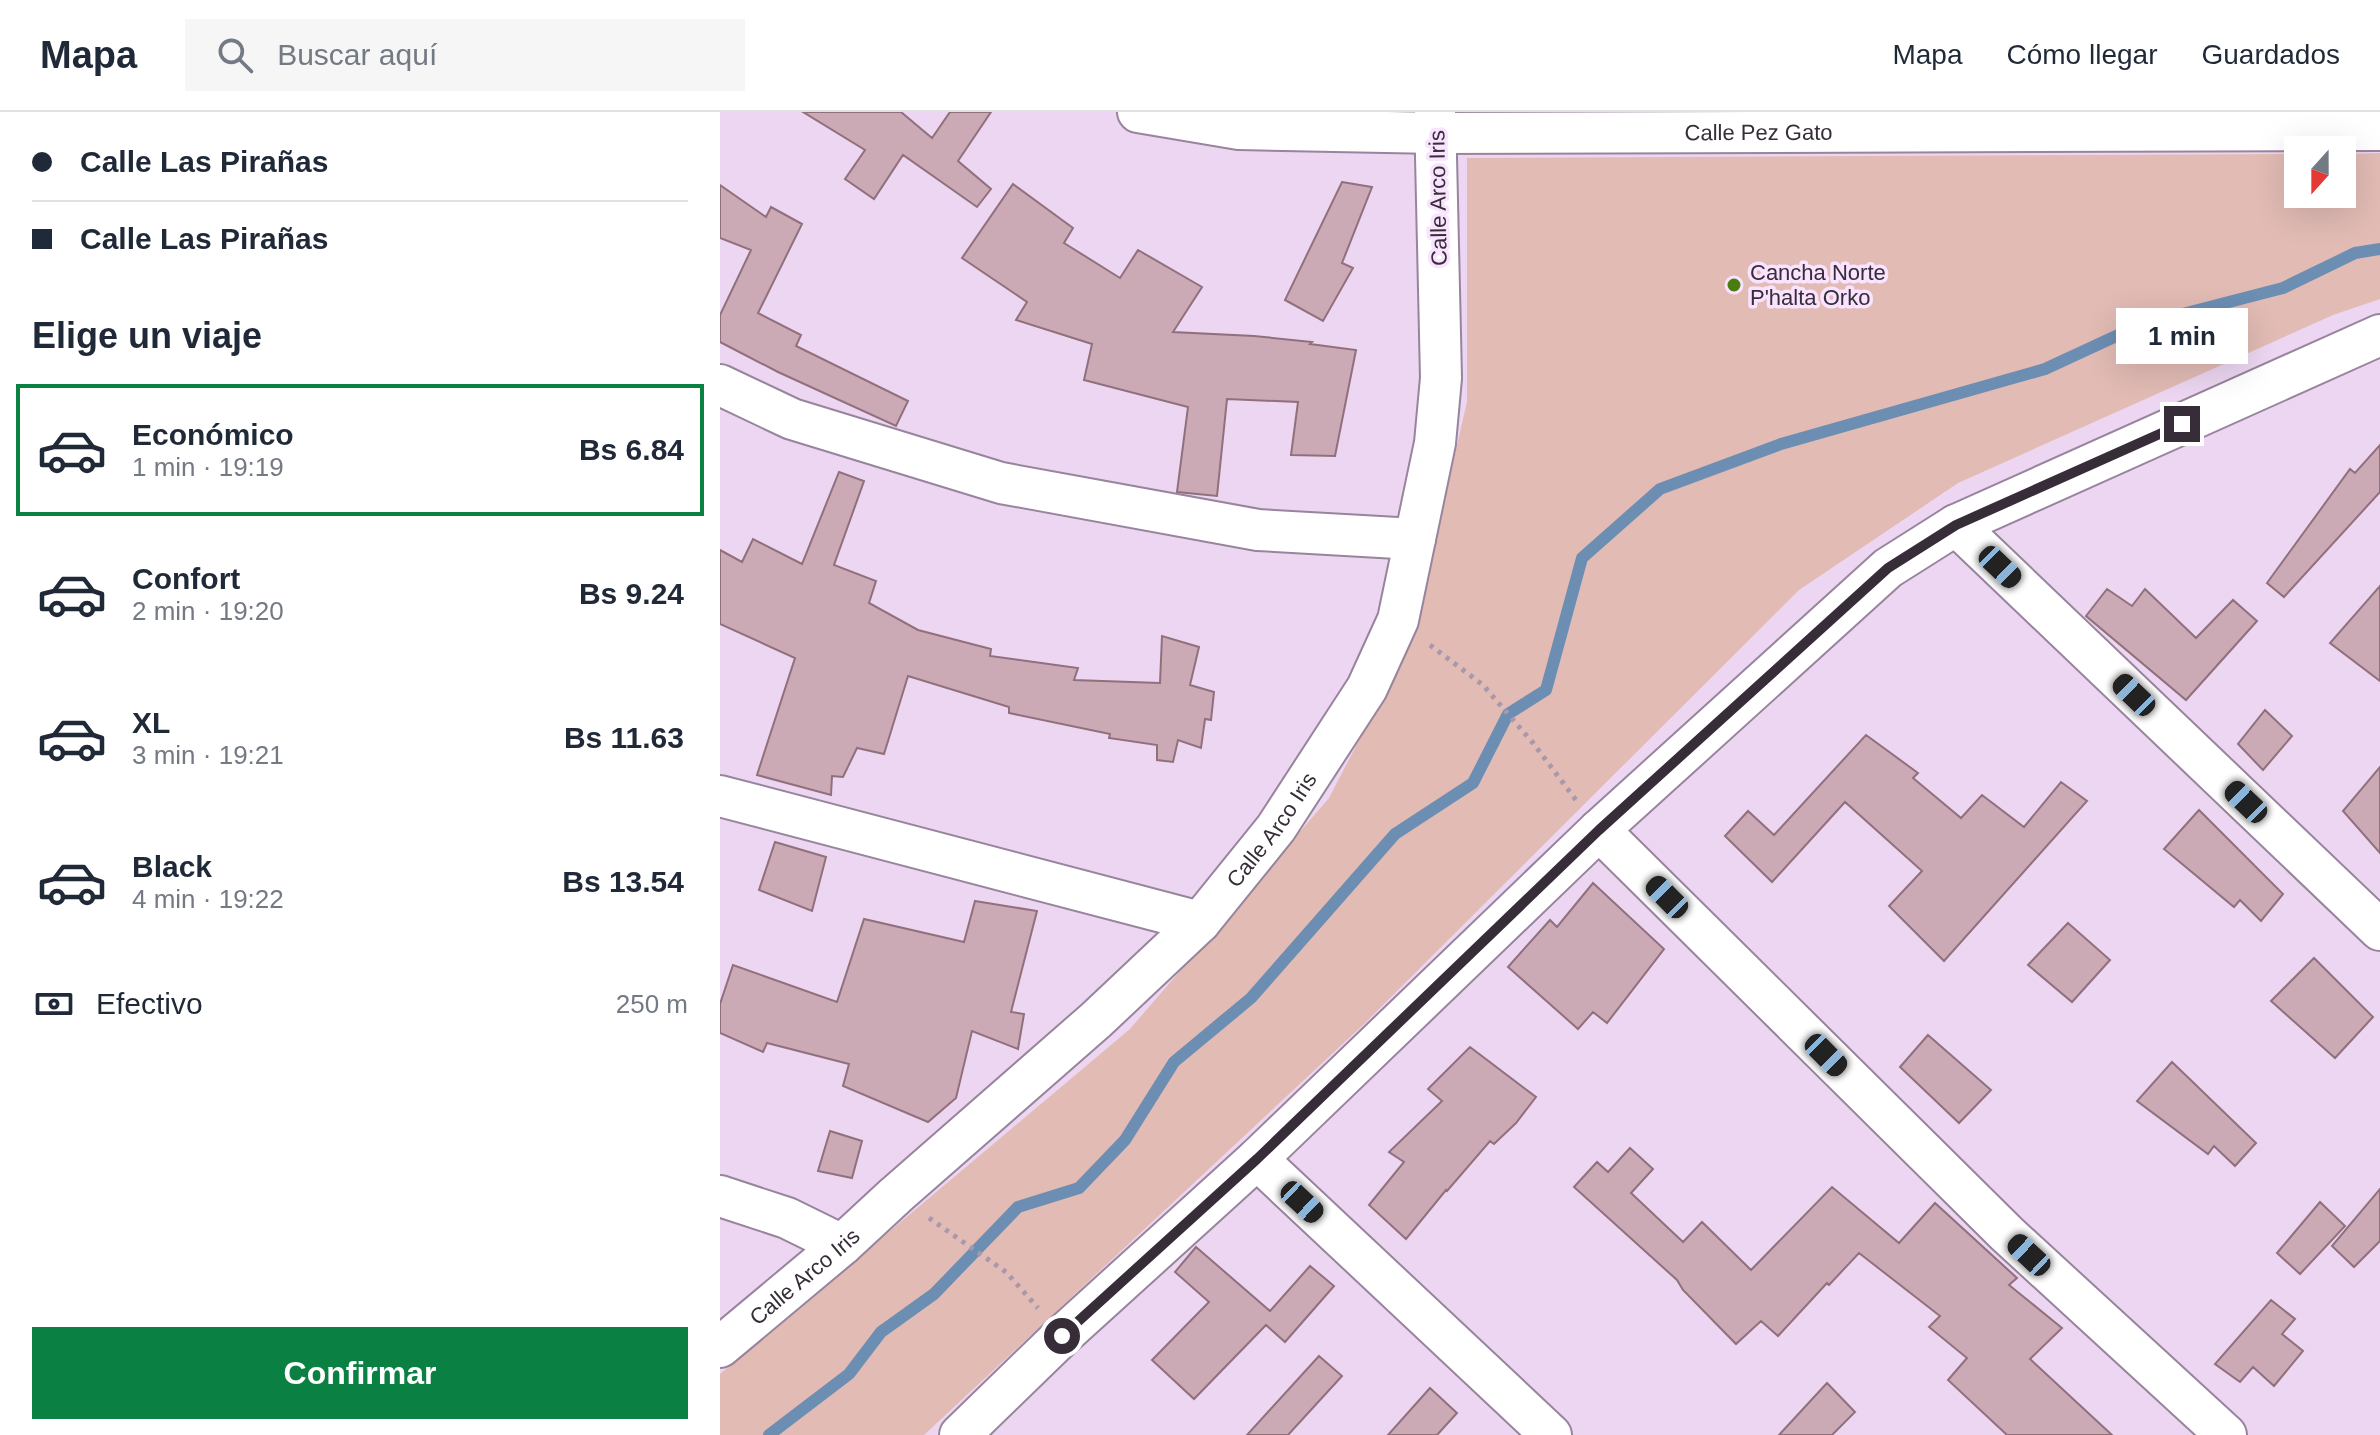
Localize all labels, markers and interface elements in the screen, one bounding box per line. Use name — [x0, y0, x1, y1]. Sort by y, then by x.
search box — [185, 19, 745, 91]
icon: search — [213, 33, 257, 77]
text: Mapa — [40, 34, 137, 76]
text: Buscar aquí — [277, 38, 437, 71]
text: Mapa — [1892, 39, 1963, 70]
text: Cómo llegar — [2007, 39, 2157, 70]
text: Guardados — [2201, 39, 2340, 70]
street label: Calle Pez Gato — [1684, 119, 1833, 145]
street label: Calle Arco Iris — [1424, 130, 1452, 266]
north arrow — [2284, 136, 2356, 208]
map controls — [2284, 136, 2356, 208]
text: Calle Las Pirañas — [80, 145, 328, 178]
text: Calle Las Pirañas — [80, 222, 328, 255]
place label: Cancha Norte P'halta Orko — [1750, 260, 1886, 310]
marker: Cancha Norte P'halta Orko — [1725, 276, 1743, 294]
callout: 1 min — [2116, 308, 2248, 364]
text: Elige un viaje — [32, 315, 262, 356]
text: 1 min — [2148, 321, 2216, 351]
route end — [2164, 406, 2200, 442]
icon: car — [36, 414, 108, 486]
text: Económico — [132, 418, 294, 451]
text: Bs 6.84 — [579, 433, 684, 466]
text: 1 min · 19:19 — [132, 452, 284, 482]
car — [1974, 542, 2026, 592]
icon: car — [36, 558, 108, 630]
text: Confort — [132, 562, 240, 595]
text: Bs 9.24 — [579, 577, 684, 610]
text: 2 min · 19:20 — [132, 596, 284, 626]
car — [2108, 670, 2160, 720]
icon: car — [36, 702, 108, 774]
text: XL — [132, 706, 170, 739]
text: Bs 11.63 — [564, 721, 684, 754]
text: 3 min · 19:21 — [132, 740, 284, 770]
street label: Calle Arco Iris — [1221, 768, 1321, 892]
car — [2220, 777, 2272, 827]
icon: car — [36, 846, 108, 918]
text: Black — [132, 850, 212, 883]
text: Bs 13.54 — [562, 865, 684, 898]
car — [1642, 872, 1692, 922]
text: 4 min · 19:22 — [132, 884, 284, 914]
icon: cash — [32, 982, 76, 1026]
text: Efectivo — [96, 987, 203, 1020]
text: 250 m — [616, 989, 688, 1019]
car — [1801, 1030, 1851, 1080]
car — [1276, 1177, 1328, 1227]
street label: Calle Arco Iris — [744, 1223, 864, 1330]
car — [2003, 1230, 2055, 1280]
route start — [1044, 1318, 1080, 1354]
button: Confirmar — [32, 1327, 688, 1419]

